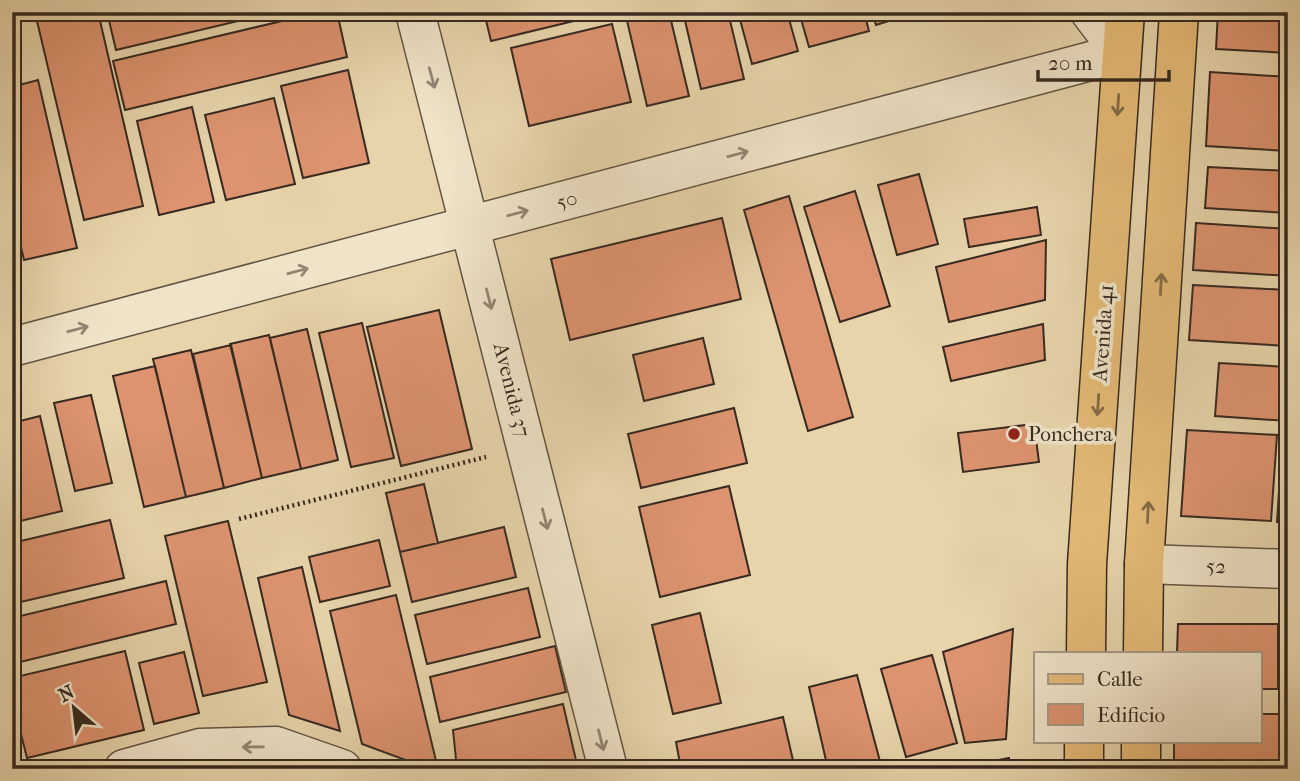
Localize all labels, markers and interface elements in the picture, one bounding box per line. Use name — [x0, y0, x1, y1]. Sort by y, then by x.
scale bar — [1038, 38, 1169, 82]
text: 20 m — [1048, 51, 1093, 75]
one-way arrow — [426, 66, 439, 89]
one-way arrow — [1111, 93, 1124, 115]
one-way arrow — [727, 147, 749, 160]
street label: 50 — [554, 186, 580, 214]
one-way arrow — [506, 206, 529, 219]
one-way arrow — [286, 264, 309, 277]
one-way arrow — [1155, 274, 1168, 296]
street label: Avenida 41 — [1088, 284, 1118, 383]
one-way arrow — [483, 287, 496, 309]
one-way arrow — [67, 322, 89, 335]
street label: Avenida 37 — [488, 339, 535, 440]
one-way arrow — [1091, 393, 1104, 416]
place label: Ponchera — [1028, 422, 1113, 446]
marker: Ponchera — [1006, 426, 1022, 442]
one-way arrow — [1141, 500, 1154, 523]
one-way arrow — [539, 507, 552, 530]
street label: 52 — [1206, 554, 1227, 578]
legend — [1034, 652, 1262, 742]
text: Calle — [1097, 667, 1143, 691]
north arrow — [38, 672, 108, 742]
text: N — [55, 681, 79, 707]
text: Edificio — [1097, 703, 1165, 727]
one-way arrow — [595, 728, 608, 751]
one-way arrow — [242, 740, 265, 753]

